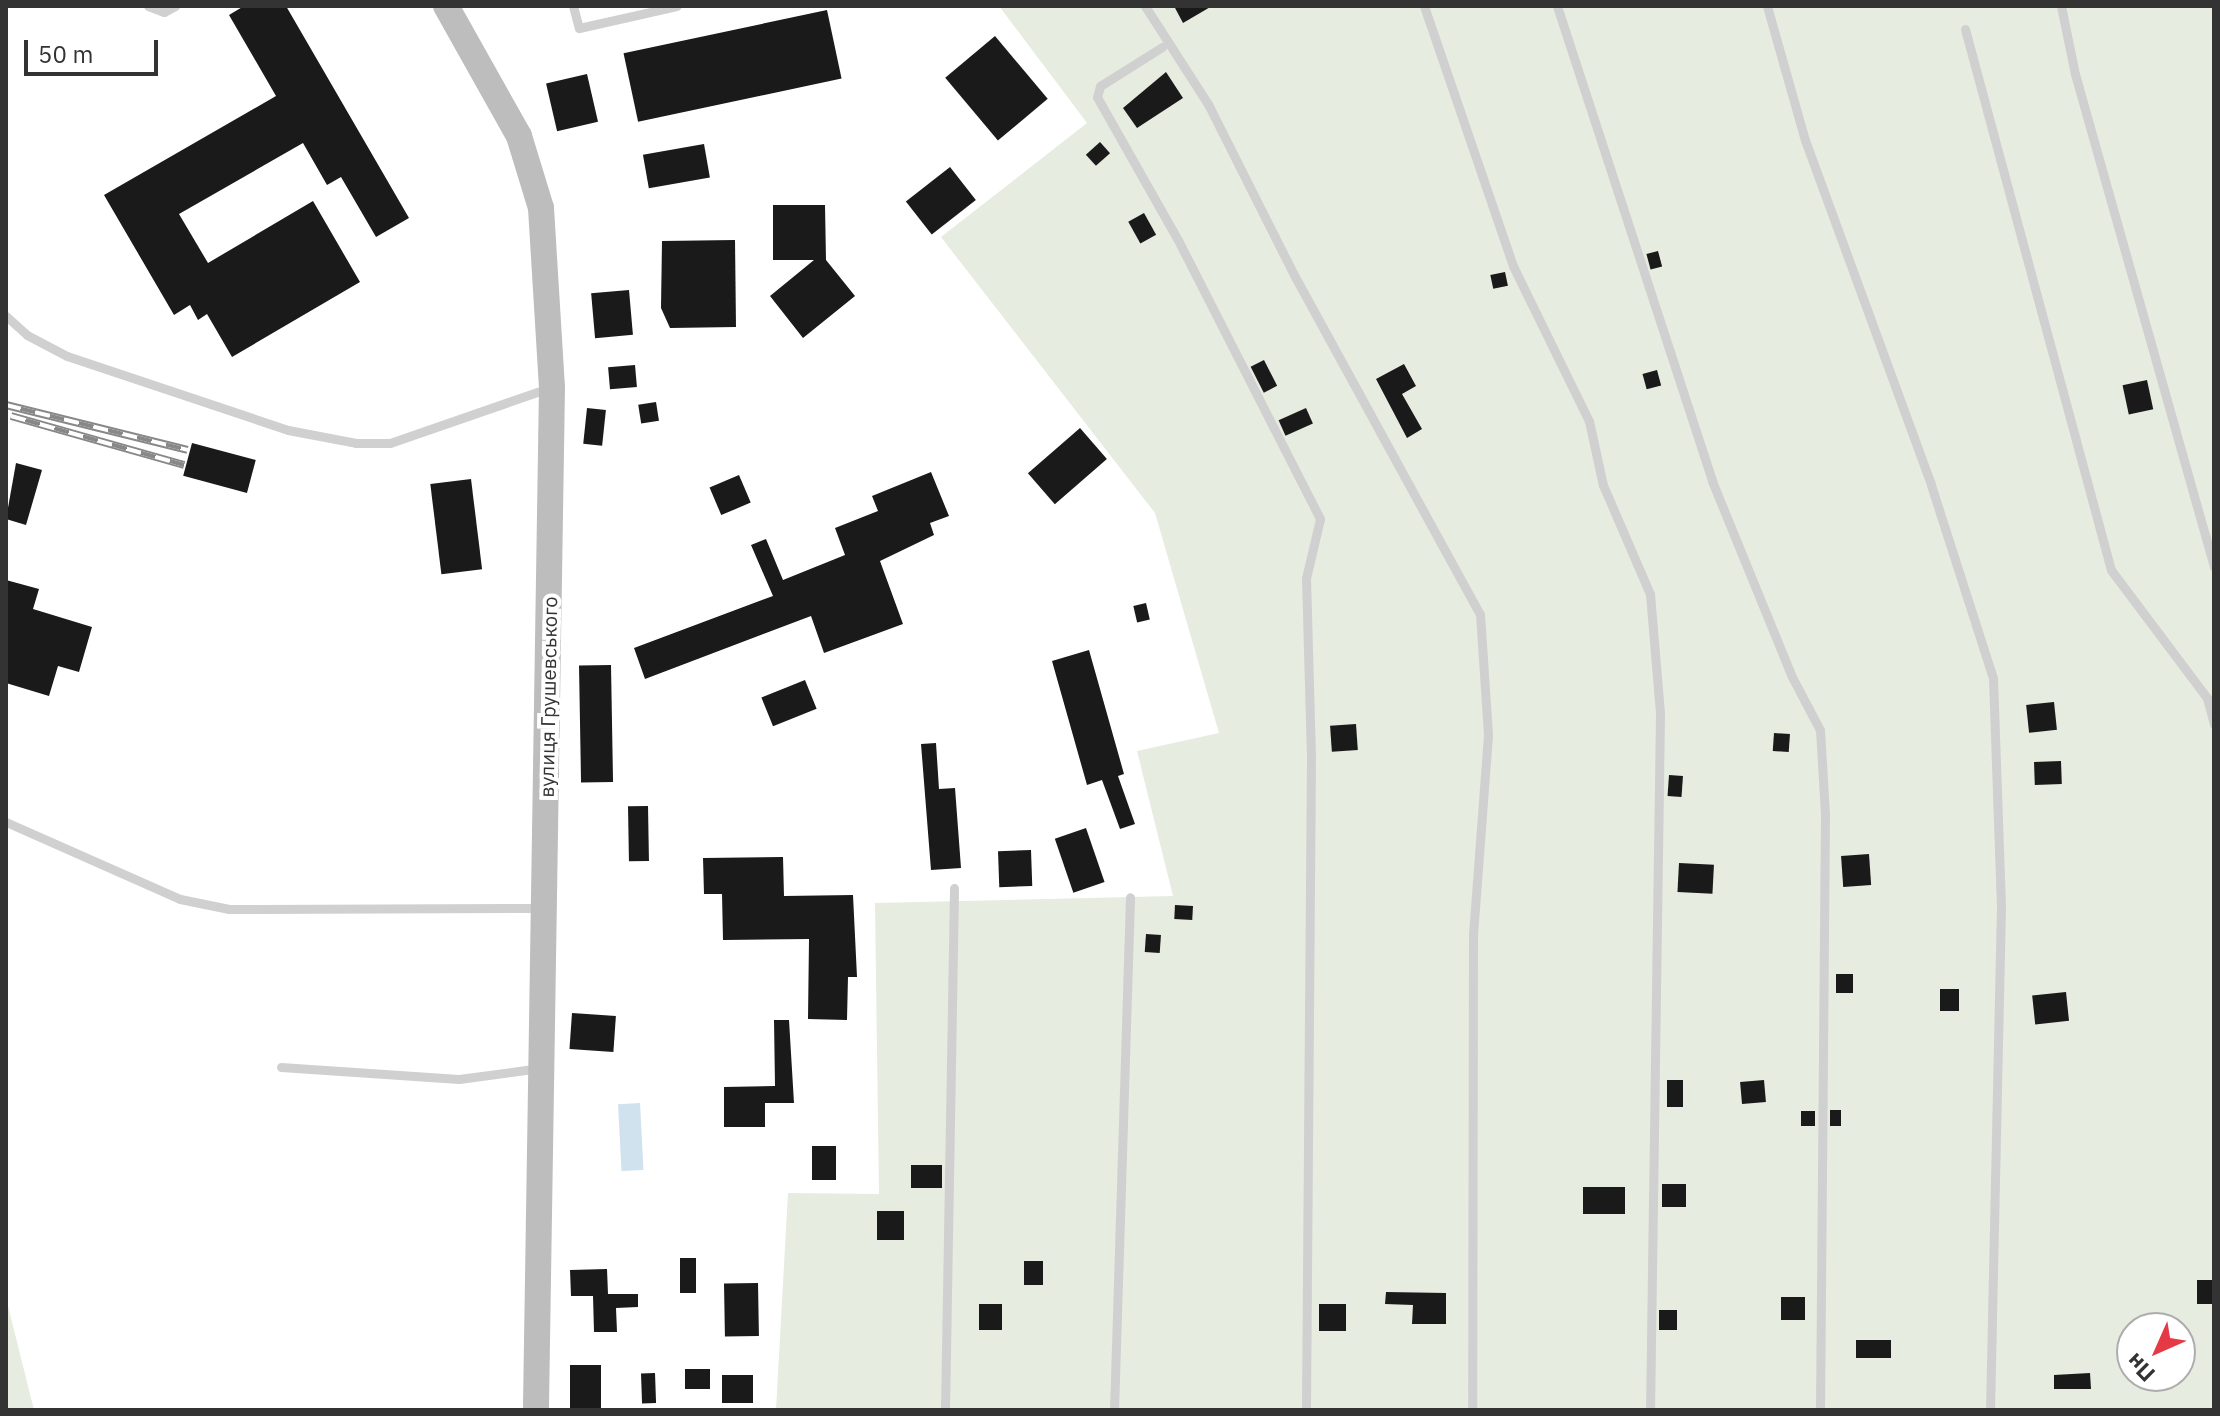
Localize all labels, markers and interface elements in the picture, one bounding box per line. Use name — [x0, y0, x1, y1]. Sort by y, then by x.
scale bar — [28, 24, 162, 74]
text: 50 m — [38, 38, 93, 70]
street label: вулиця Грушевського — [534, 596, 562, 798]
north arrow — [2116, 1312, 2196, 1392]
text: Пн — [2120, 1347, 2161, 1388]

